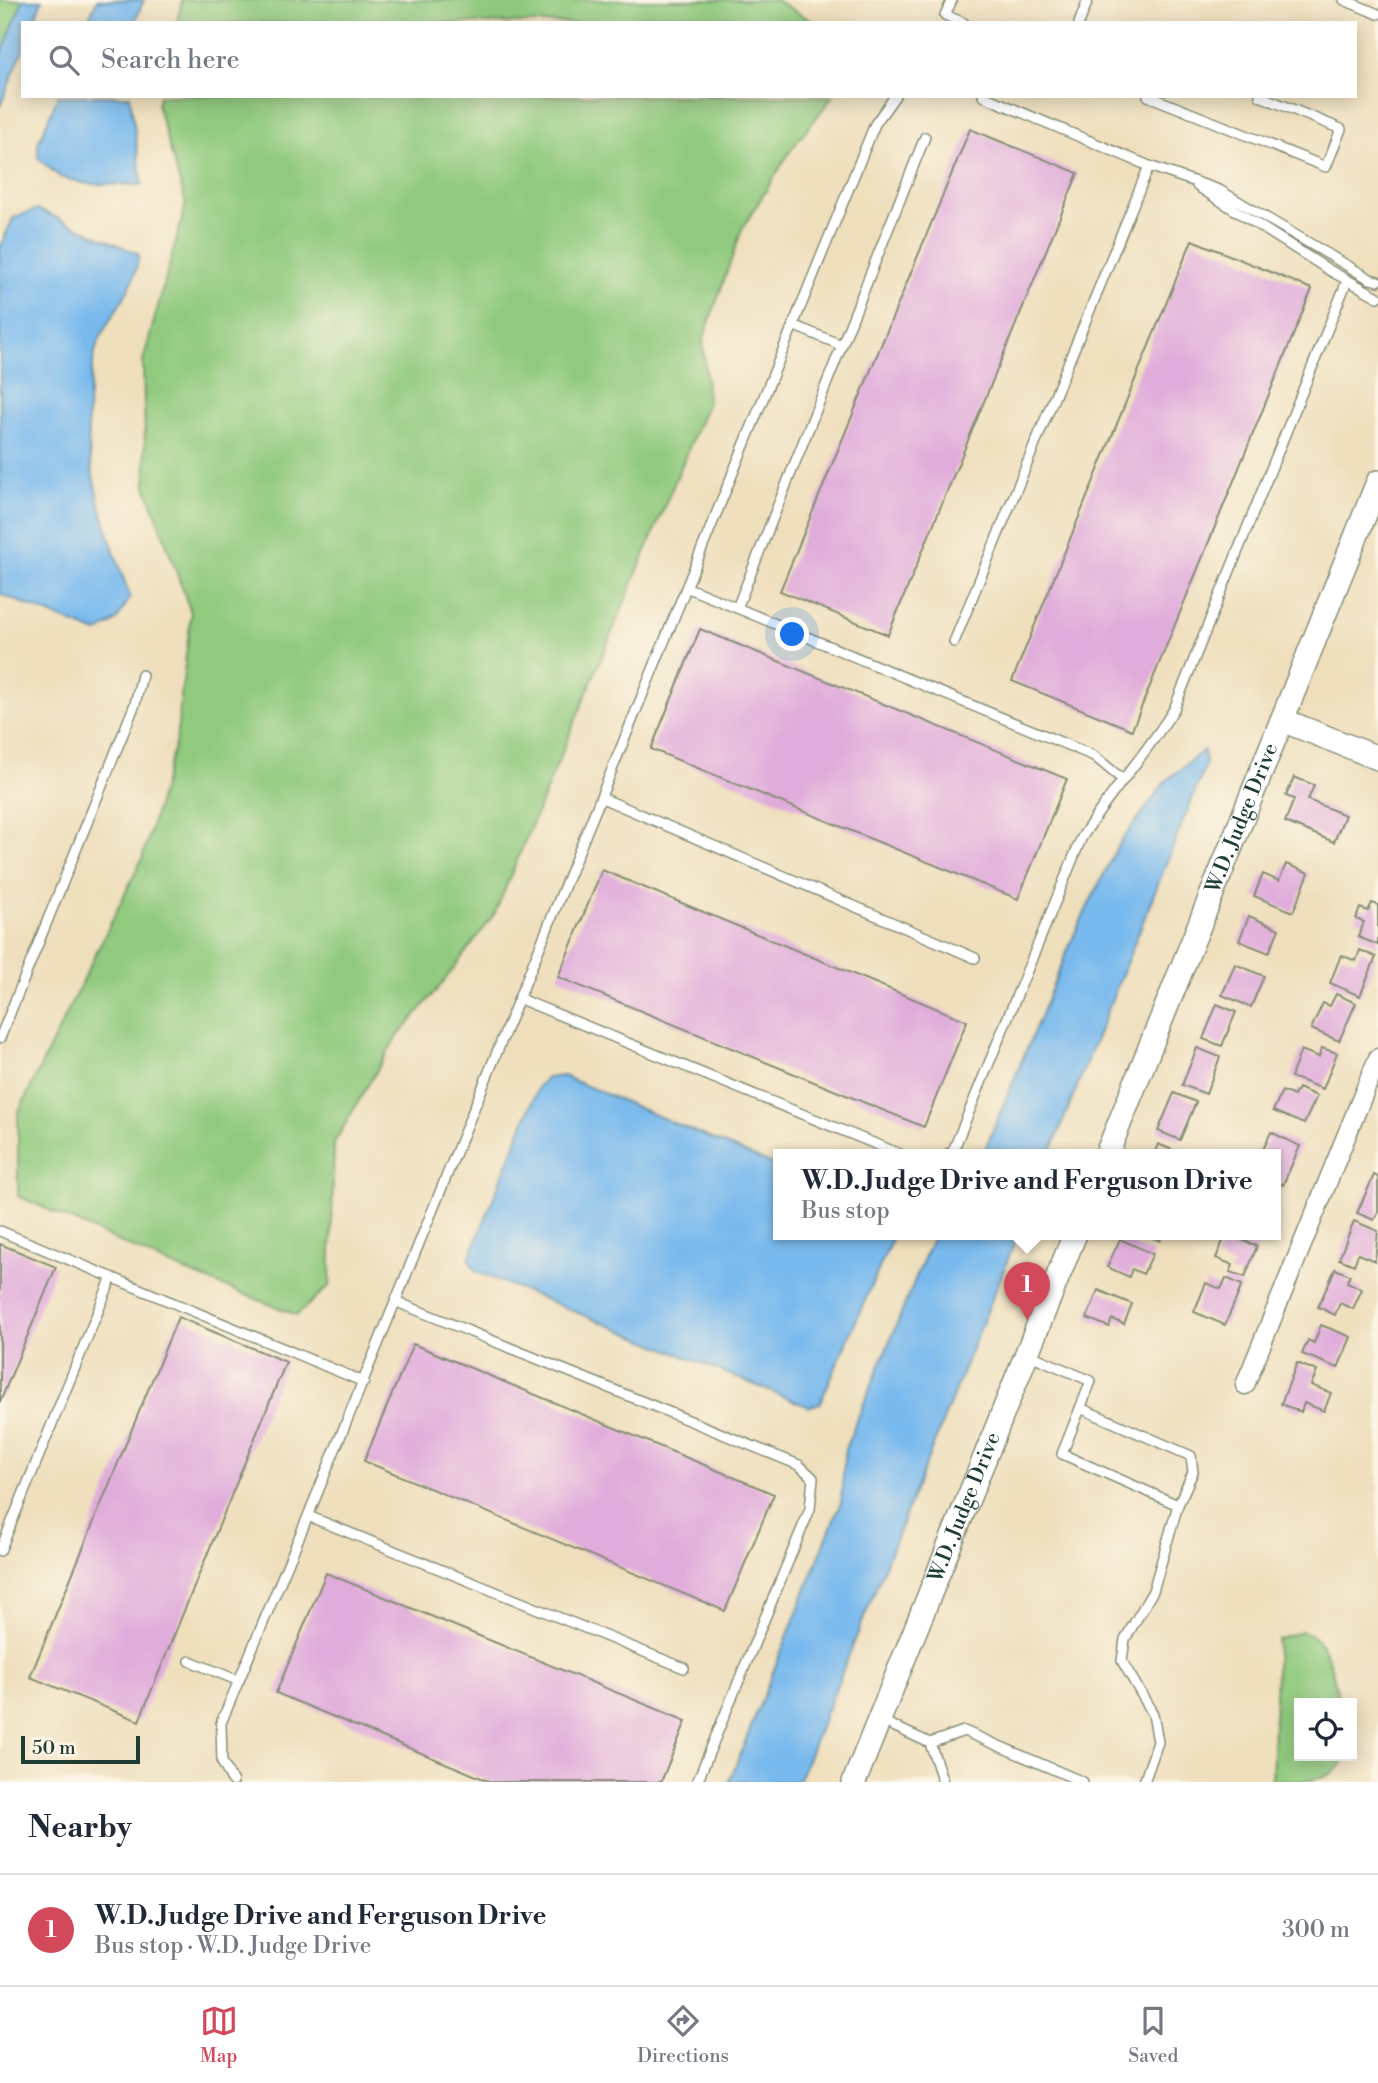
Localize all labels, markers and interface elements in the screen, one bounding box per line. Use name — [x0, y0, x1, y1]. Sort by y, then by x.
search box — [21, 21, 1357, 98]
icon: search — [45, 41, 83, 79]
text: Search here — [101, 44, 240, 76]
your location — [775, 617, 809, 651]
street label: W.D. Judge Drive — [1200, 739, 1284, 898]
popup — [773, 1149, 1281, 1240]
text: W.D. Judge Drive and Ferguson Drive — [801, 1165, 1253, 1197]
text: Bus stop — [801, 1197, 890, 1225]
pin: 1 — [1004, 1262, 1050, 1320]
street label: W.D. Judge Drive — [922, 1429, 1007, 1587]
map controls — [1294, 1698, 1357, 1761]
button: locate — [1294, 1698, 1357, 1761]
scale bar — [21, 1733, 140, 1765]
text: 50 m — [32, 1736, 76, 1760]
text: Nearby — [28, 1809, 132, 1847]
text: W.D. Judge Drive and Ferguson Drive — [95, 1900, 546, 1932]
text: 1 — [45, 1916, 57, 1944]
text: 300 m — [1282, 1916, 1350, 1944]
text: Bus stop · W.D. Judge Drive — [95, 1932, 371, 1960]
tab: Map — [200, 2002, 238, 2068]
tab: Directions — [637, 2002, 729, 2068]
tab: Saved — [1128, 2002, 1178, 2068]

